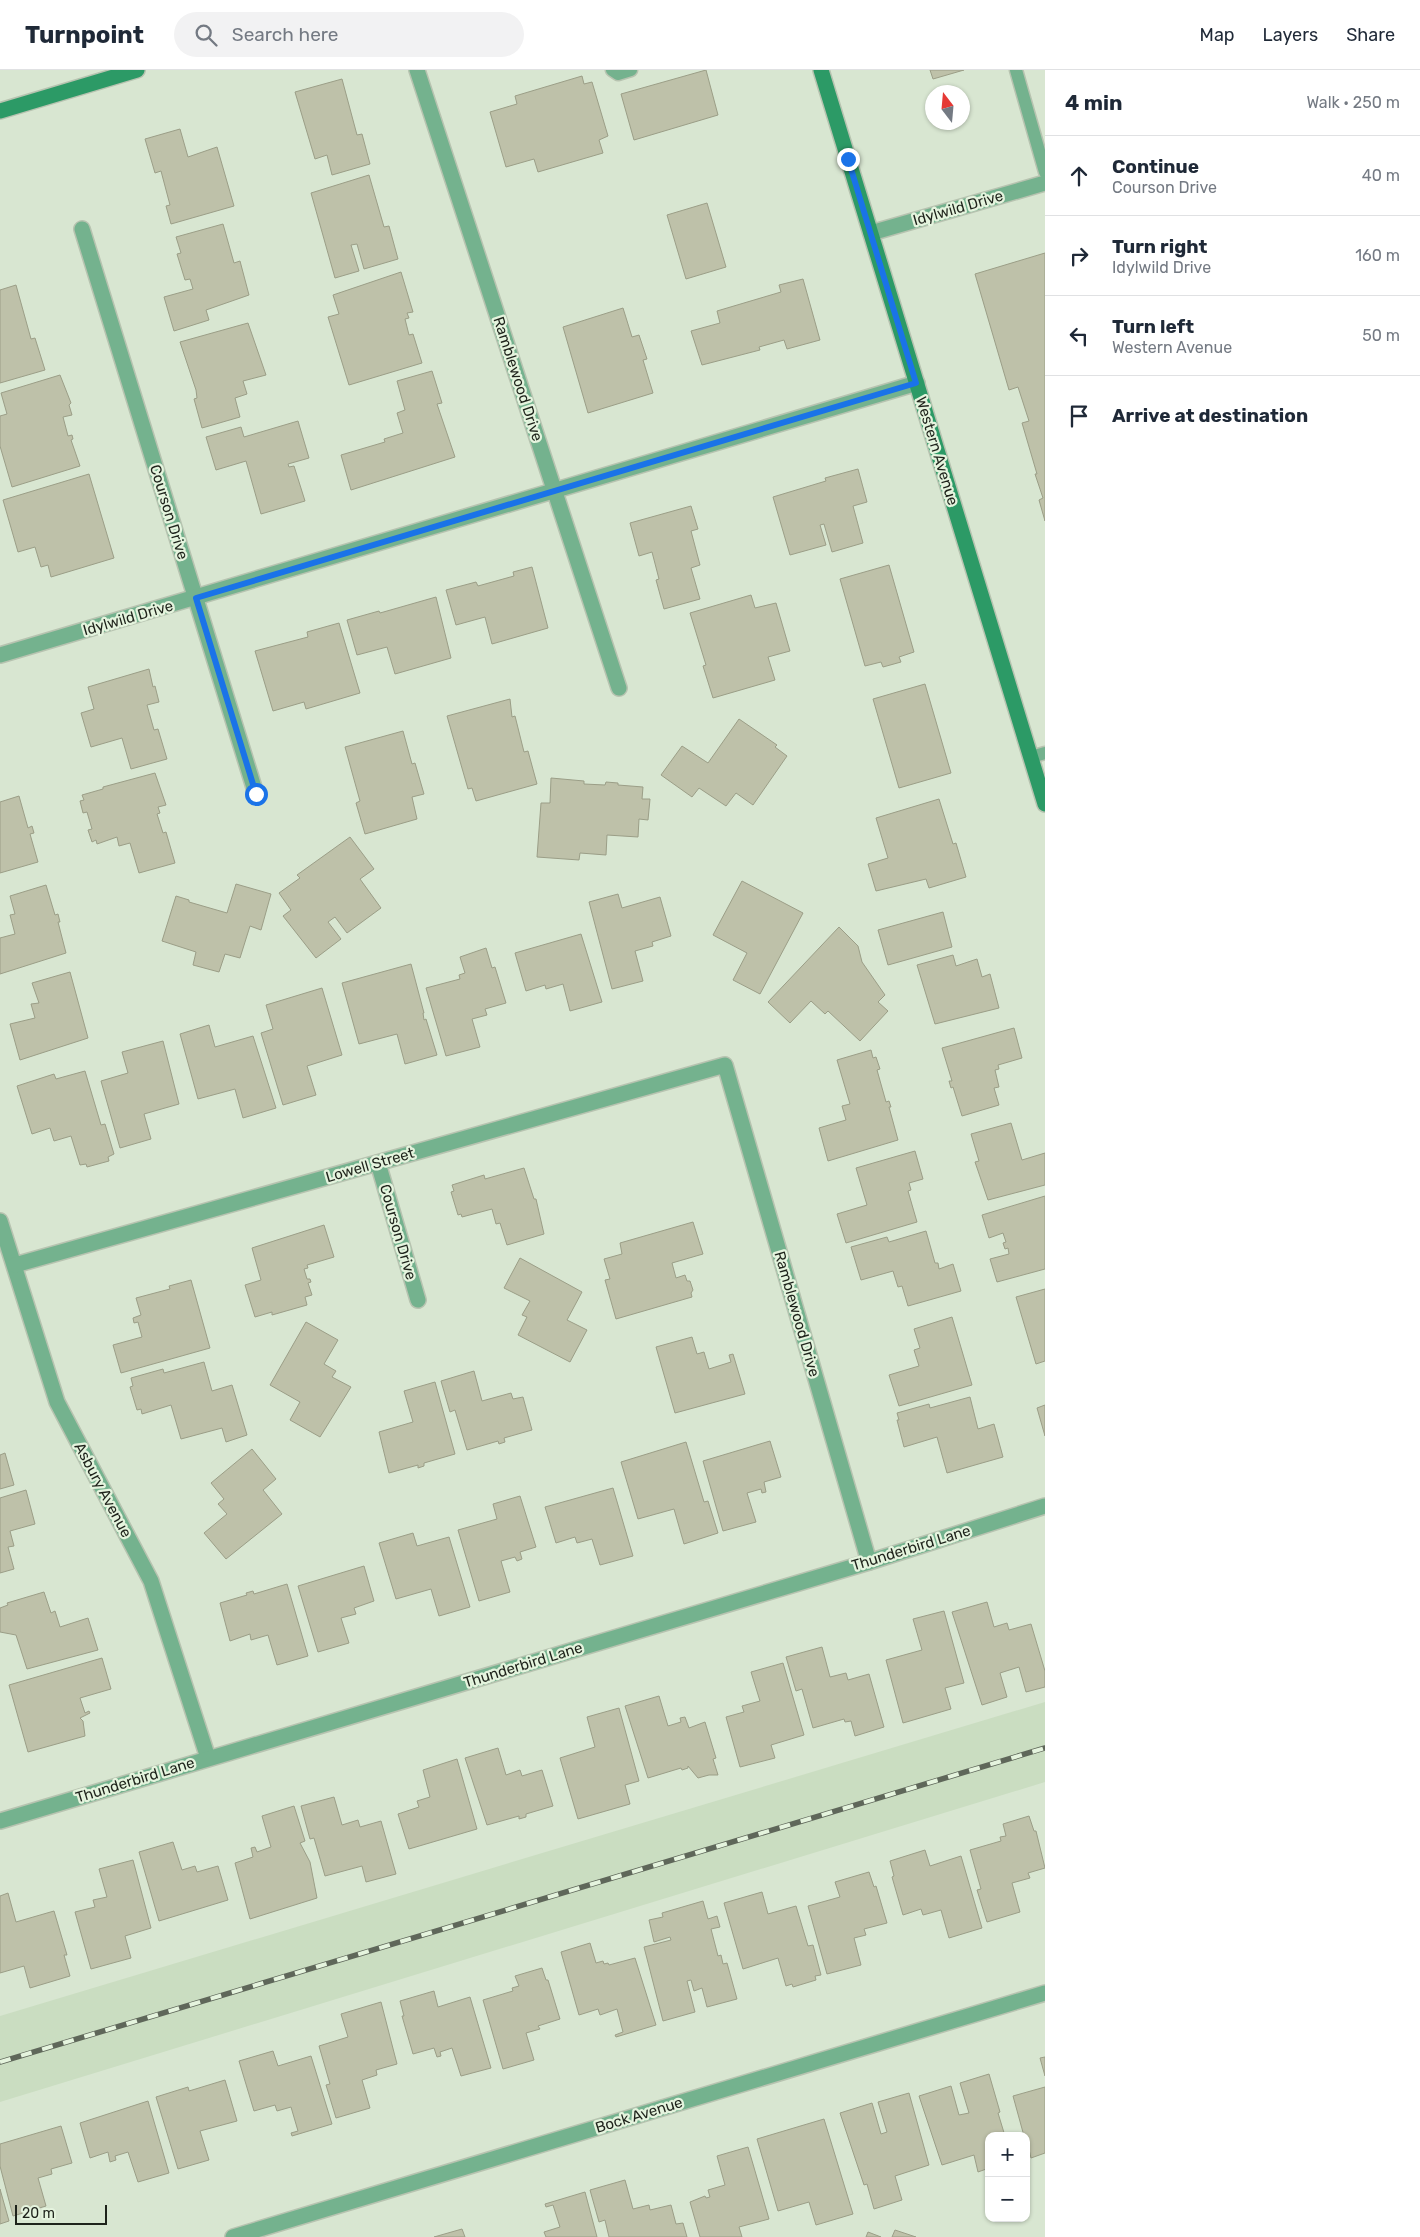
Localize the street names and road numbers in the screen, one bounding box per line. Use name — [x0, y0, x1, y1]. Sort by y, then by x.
street label: Idylwild Drive — [911, 187, 1005, 229]
street label: Ramblewood Drive — [489, 314, 547, 444]
street label: Western Avenue — [912, 395, 962, 507]
street label: Courson Drive — [146, 462, 192, 562]
street label: Idylwild Drive — [81, 597, 175, 639]
street label: Lowell Street — [324, 1144, 416, 1186]
street label: Courson Drive — [376, 1182, 420, 1282]
street label: Ramblewood Drive — [770, 1249, 824, 1379]
street label: Asbury Avenue — [70, 1439, 136, 1541]
street label: Thunderbird Lane — [849, 1521, 973, 1575]
street label: Thunderbird Lane — [461, 1638, 585, 1692]
street label: Thunderbird Lane — [73, 1753, 197, 1807]
street label: Bock Avenue — [593, 2093, 685, 2137]

